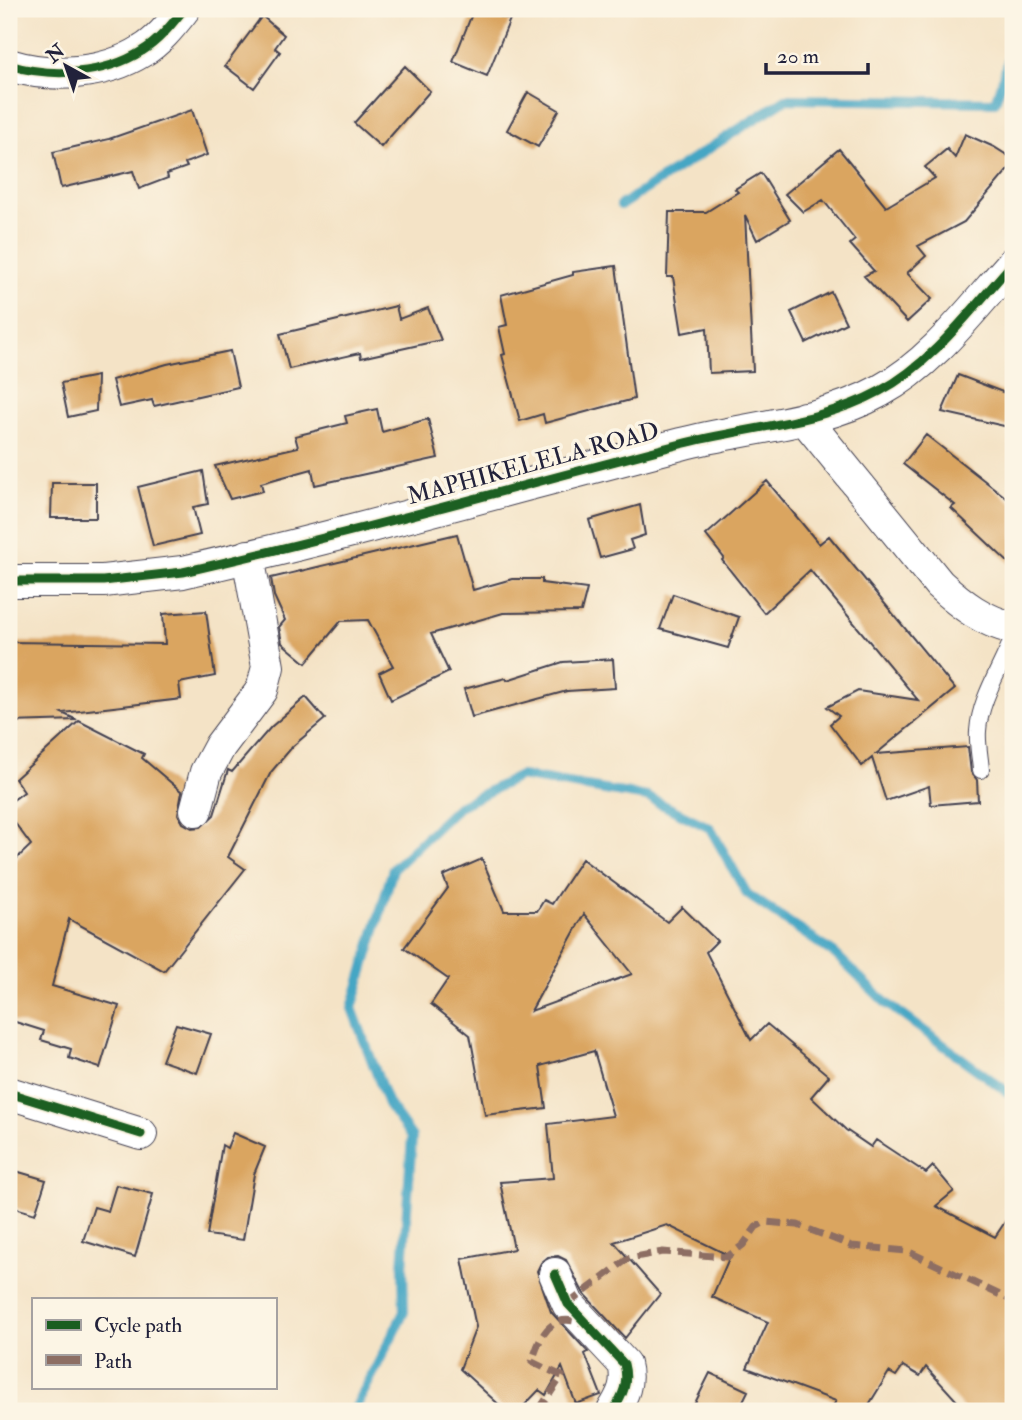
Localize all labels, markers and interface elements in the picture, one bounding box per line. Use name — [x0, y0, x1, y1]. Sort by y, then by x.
north arrow — [32, 32, 102, 102]
scale bar — [766, 32, 868, 76]
text: N — [41, 38, 71, 69]
text: 20 m — [777, 43, 819, 70]
street label: MAPHIKELELA ROAD — [404, 415, 662, 512]
legend — [32, 1298, 276, 1388]
text: Cycle path — [94, 1312, 182, 1339]
text: Path — [94, 1348, 132, 1375]

